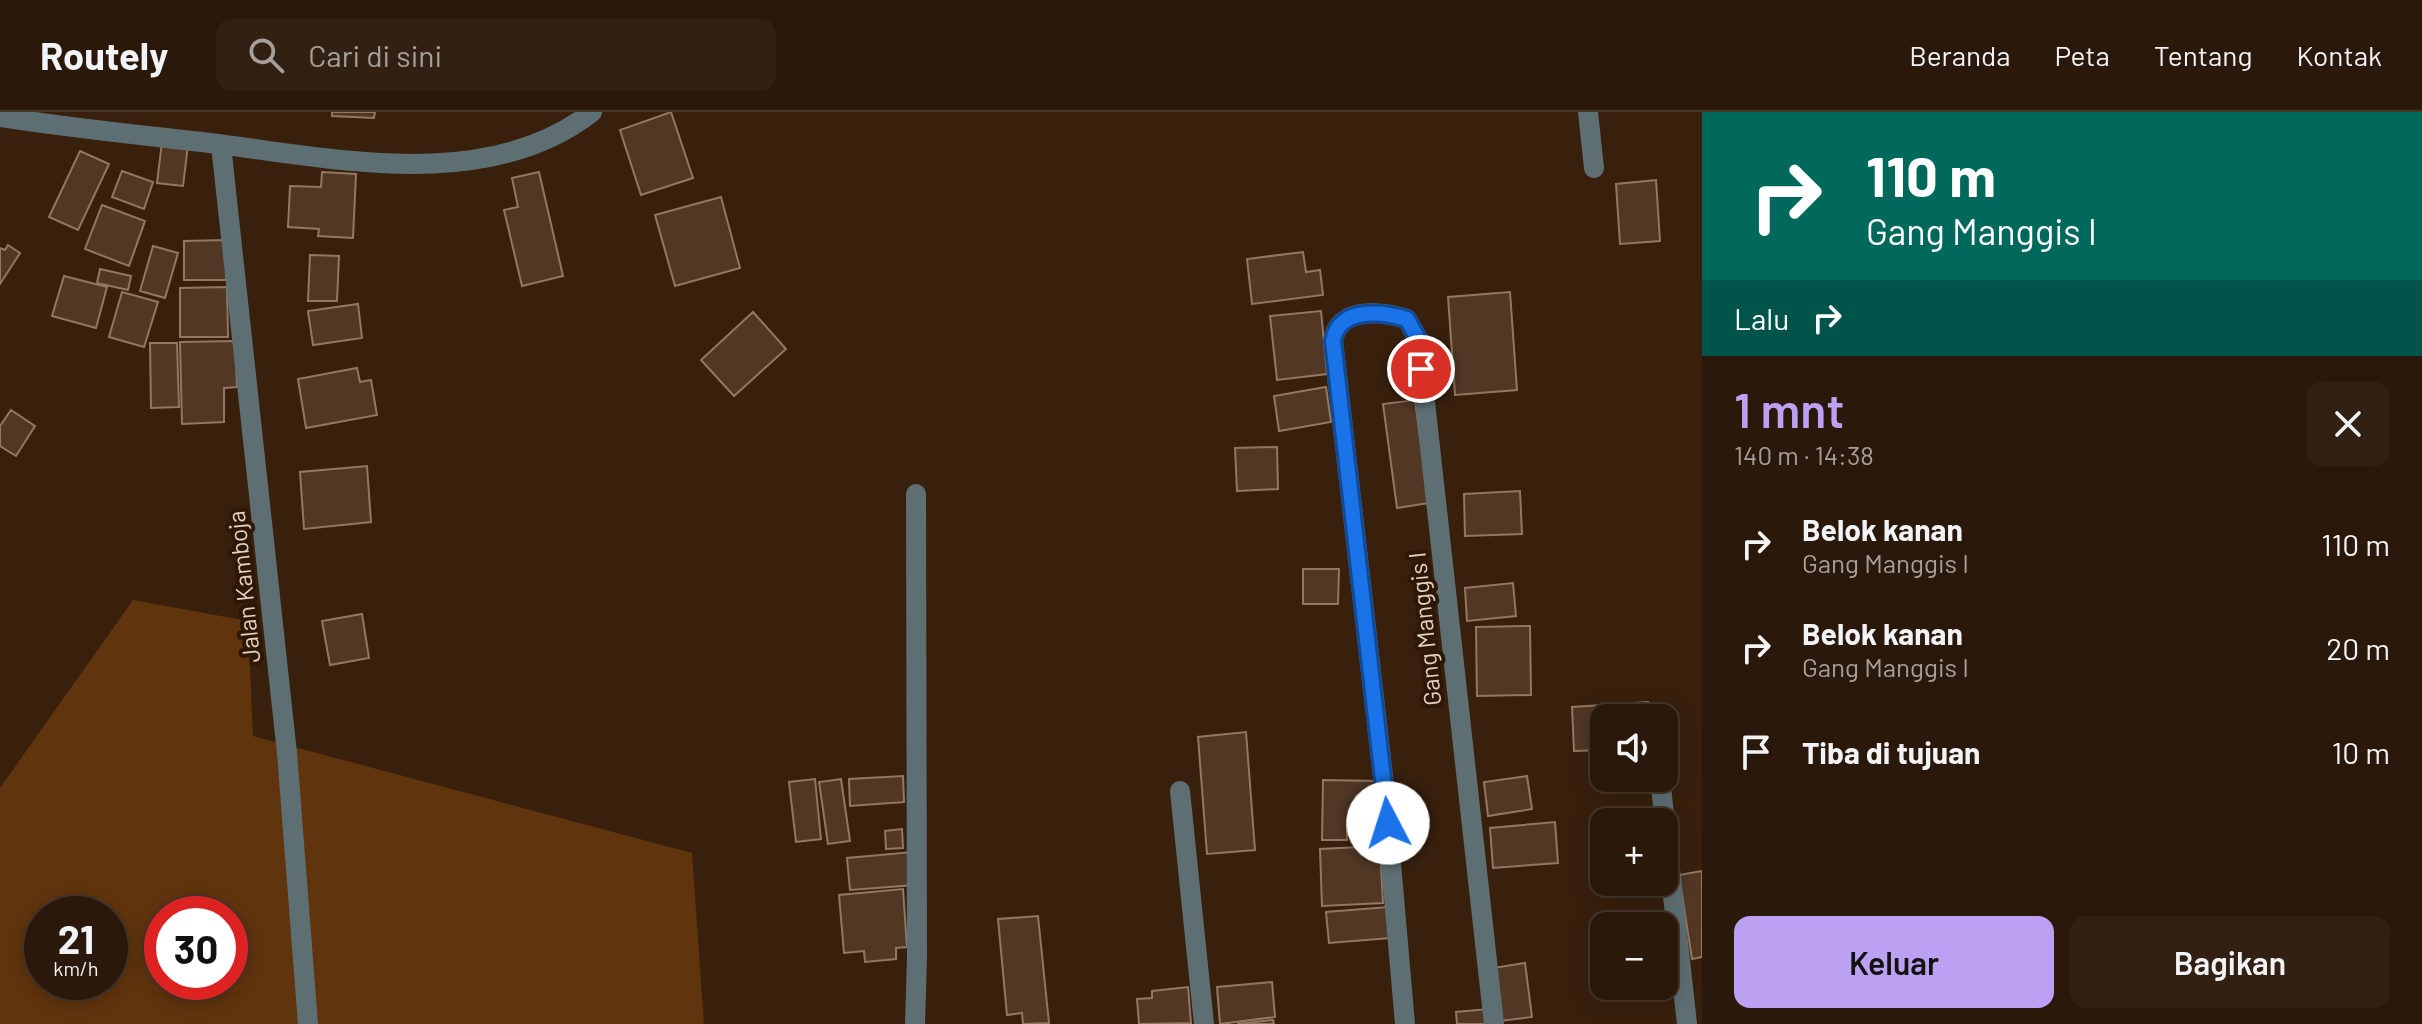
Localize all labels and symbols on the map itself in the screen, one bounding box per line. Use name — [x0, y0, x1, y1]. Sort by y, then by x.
pin — [1387, 335, 1455, 403]
street label: Jalan Kamboja — [221, 510, 265, 664]
street label: Gang Manggis I — [1402, 551, 1446, 707]
position arrow — [1346, 781, 1430, 865]
speed limit sign: 30 — [144, 896, 248, 1000]

